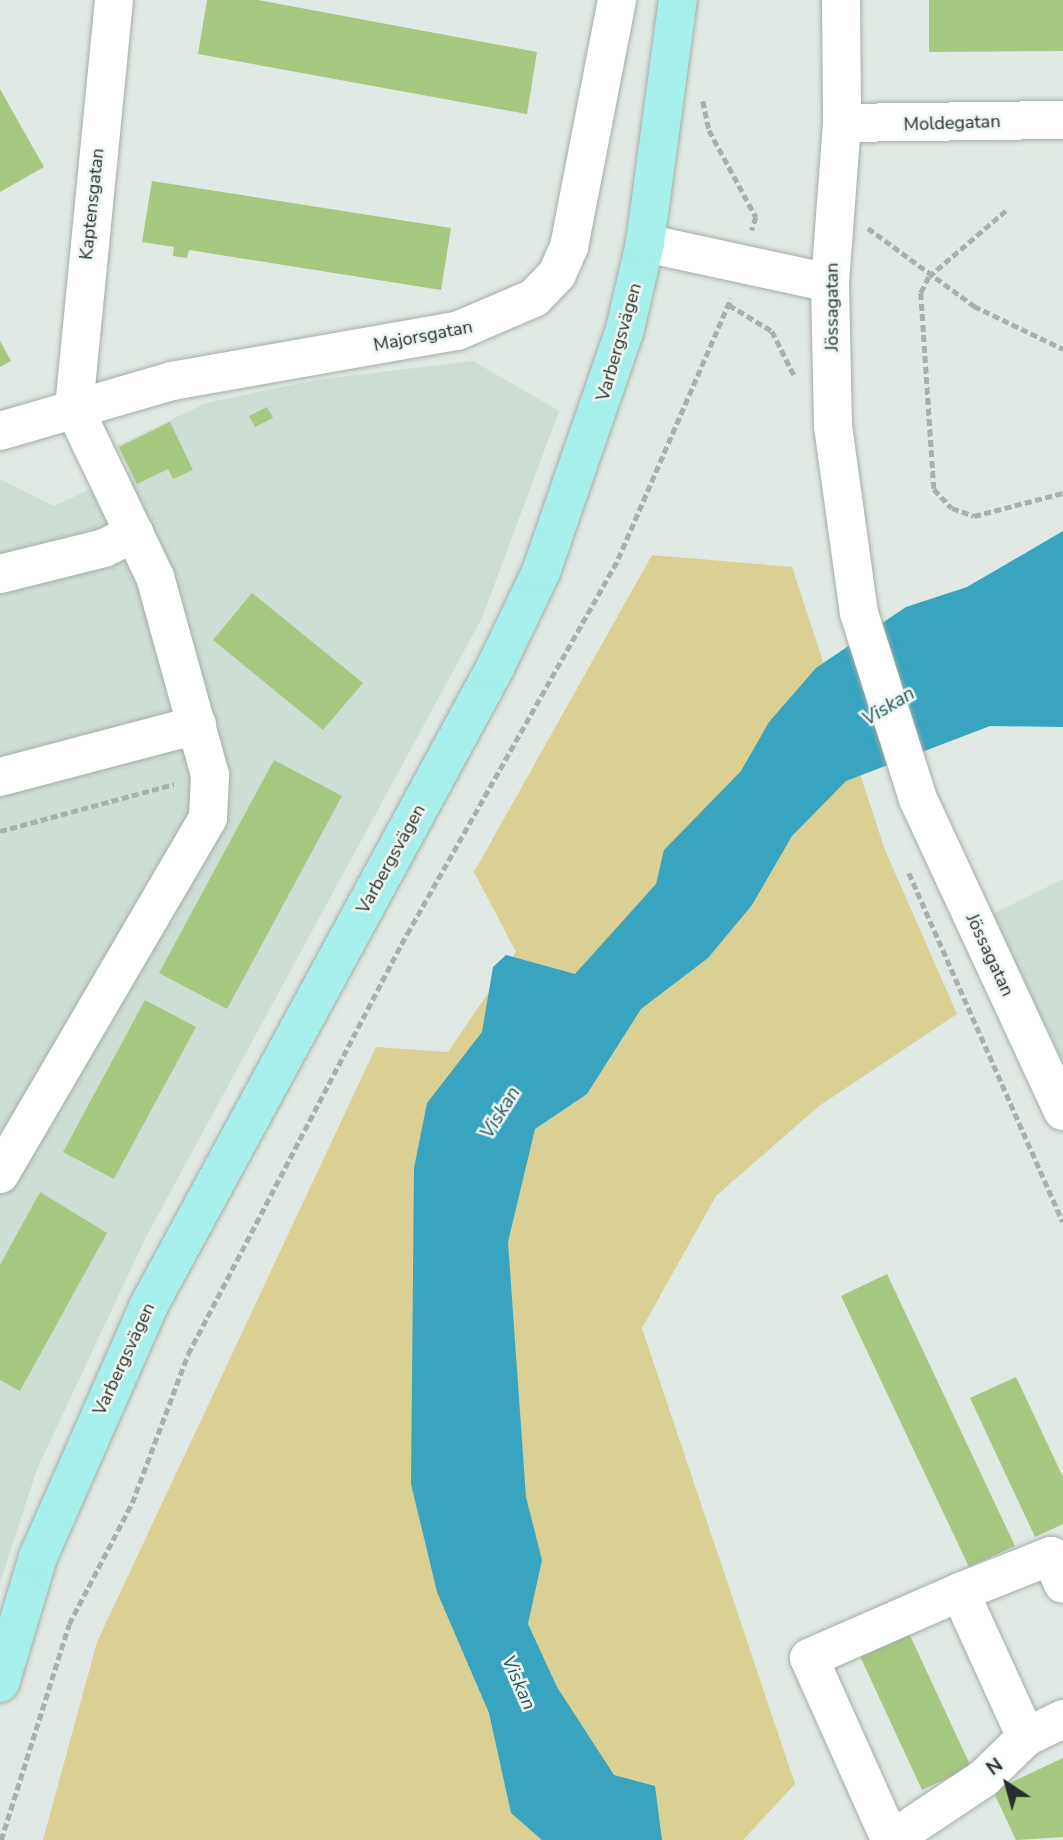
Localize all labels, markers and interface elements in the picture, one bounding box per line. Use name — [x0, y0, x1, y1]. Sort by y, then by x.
street label: Moldegatan — [903, 111, 1001, 135]
street label: Kaptensgatan — [75, 147, 109, 261]
street label: Jössagatan — [821, 263, 843, 351]
street label: Varbergsvägen — [592, 281, 646, 403]
street label: Majorsgatan — [372, 316, 474, 356]
water label: Viskan — [859, 683, 919, 731]
street label: Varbergsvägen — [352, 801, 430, 917]
street label: Jössagatan — [961, 910, 1019, 1000]
water label: Viskan — [476, 1083, 526, 1143]
street label: Varbergsvägen — [88, 1299, 160, 1419]
water label: Viskan — [496, 1652, 540, 1714]
north arrow — [972, 1749, 1042, 1819]
text: N — [981, 1752, 1008, 1782]

